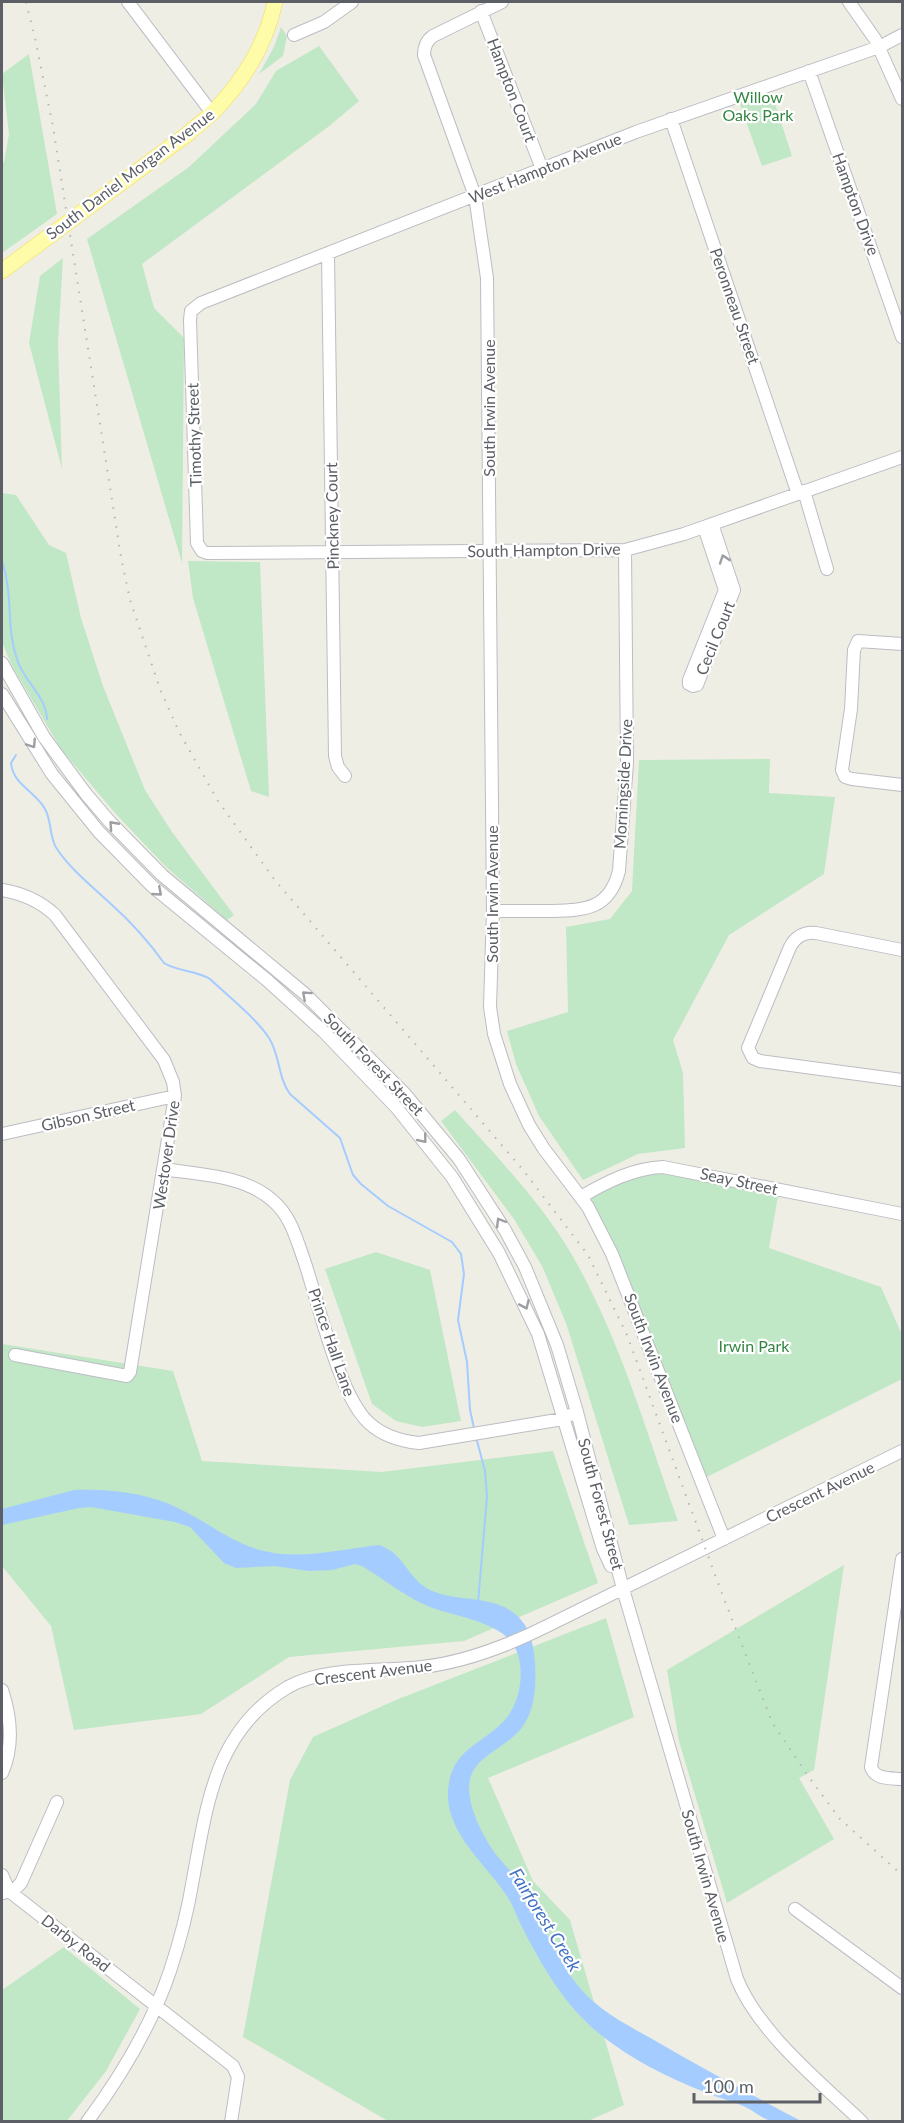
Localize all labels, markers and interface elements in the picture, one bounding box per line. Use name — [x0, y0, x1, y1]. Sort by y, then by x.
street label: Hampton Court — [484, 35, 541, 145]
park label: Willow Oaks Park — [723, 87, 794, 124]
street label: South Daniel Morgan Avenue — [42, 104, 217, 243]
street label: West Hampton Avenue — [466, 128, 624, 207]
street label: Hampton Drive — [829, 150, 884, 258]
street label: Peronneau Street — [707, 245, 764, 367]
street label: South Irwin Avenue — [479, 339, 498, 477]
street label: Timothy Street — [182, 383, 205, 487]
street label: Pinckney Court — [321, 462, 342, 570]
street label: South Hampton Drive — [467, 539, 621, 560]
one-way arrow — [719, 554, 732, 565]
street label: Cecil Court — [691, 598, 738, 678]
street label: Morningside Drive — [610, 719, 635, 849]
one-way arrow — [25, 737, 36, 748]
one-way arrow — [109, 821, 120, 832]
street label: South Irwin Avenue — [482, 825, 501, 963]
one-way arrow — [152, 884, 163, 895]
one-way arrow — [302, 991, 313, 1002]
street label: South Forest Street — [320, 1008, 428, 1119]
street label: Gibson Street — [39, 1094, 137, 1135]
street label: Westover Drive — [148, 1099, 183, 1211]
one-way arrow — [415, 1132, 426, 1143]
street label: Seay Street — [699, 1163, 780, 1198]
one-way arrow — [496, 1218, 508, 1228]
street label: Prince Hall Lane — [305, 1285, 360, 1398]
street label: South Irwin Avenue — [621, 1290, 688, 1425]
one-way arrow — [518, 1298, 530, 1309]
park label: Irwin Park — [719, 1336, 790, 1355]
street label: South Forest Street — [575, 1436, 628, 1572]
street label: Crescent Avenue — [762, 1457, 877, 1526]
street label: Crescent Avenue — [313, 1655, 433, 1688]
street label: South Irwin Avenue — [678, 1807, 735, 1945]
water label: Fairforest Creek — [505, 1864, 587, 1976]
street label: Darby Road — [38, 1910, 114, 1975]
scale bar — [694, 2066, 820, 2104]
text: 100 m — [703, 2075, 754, 2097]

